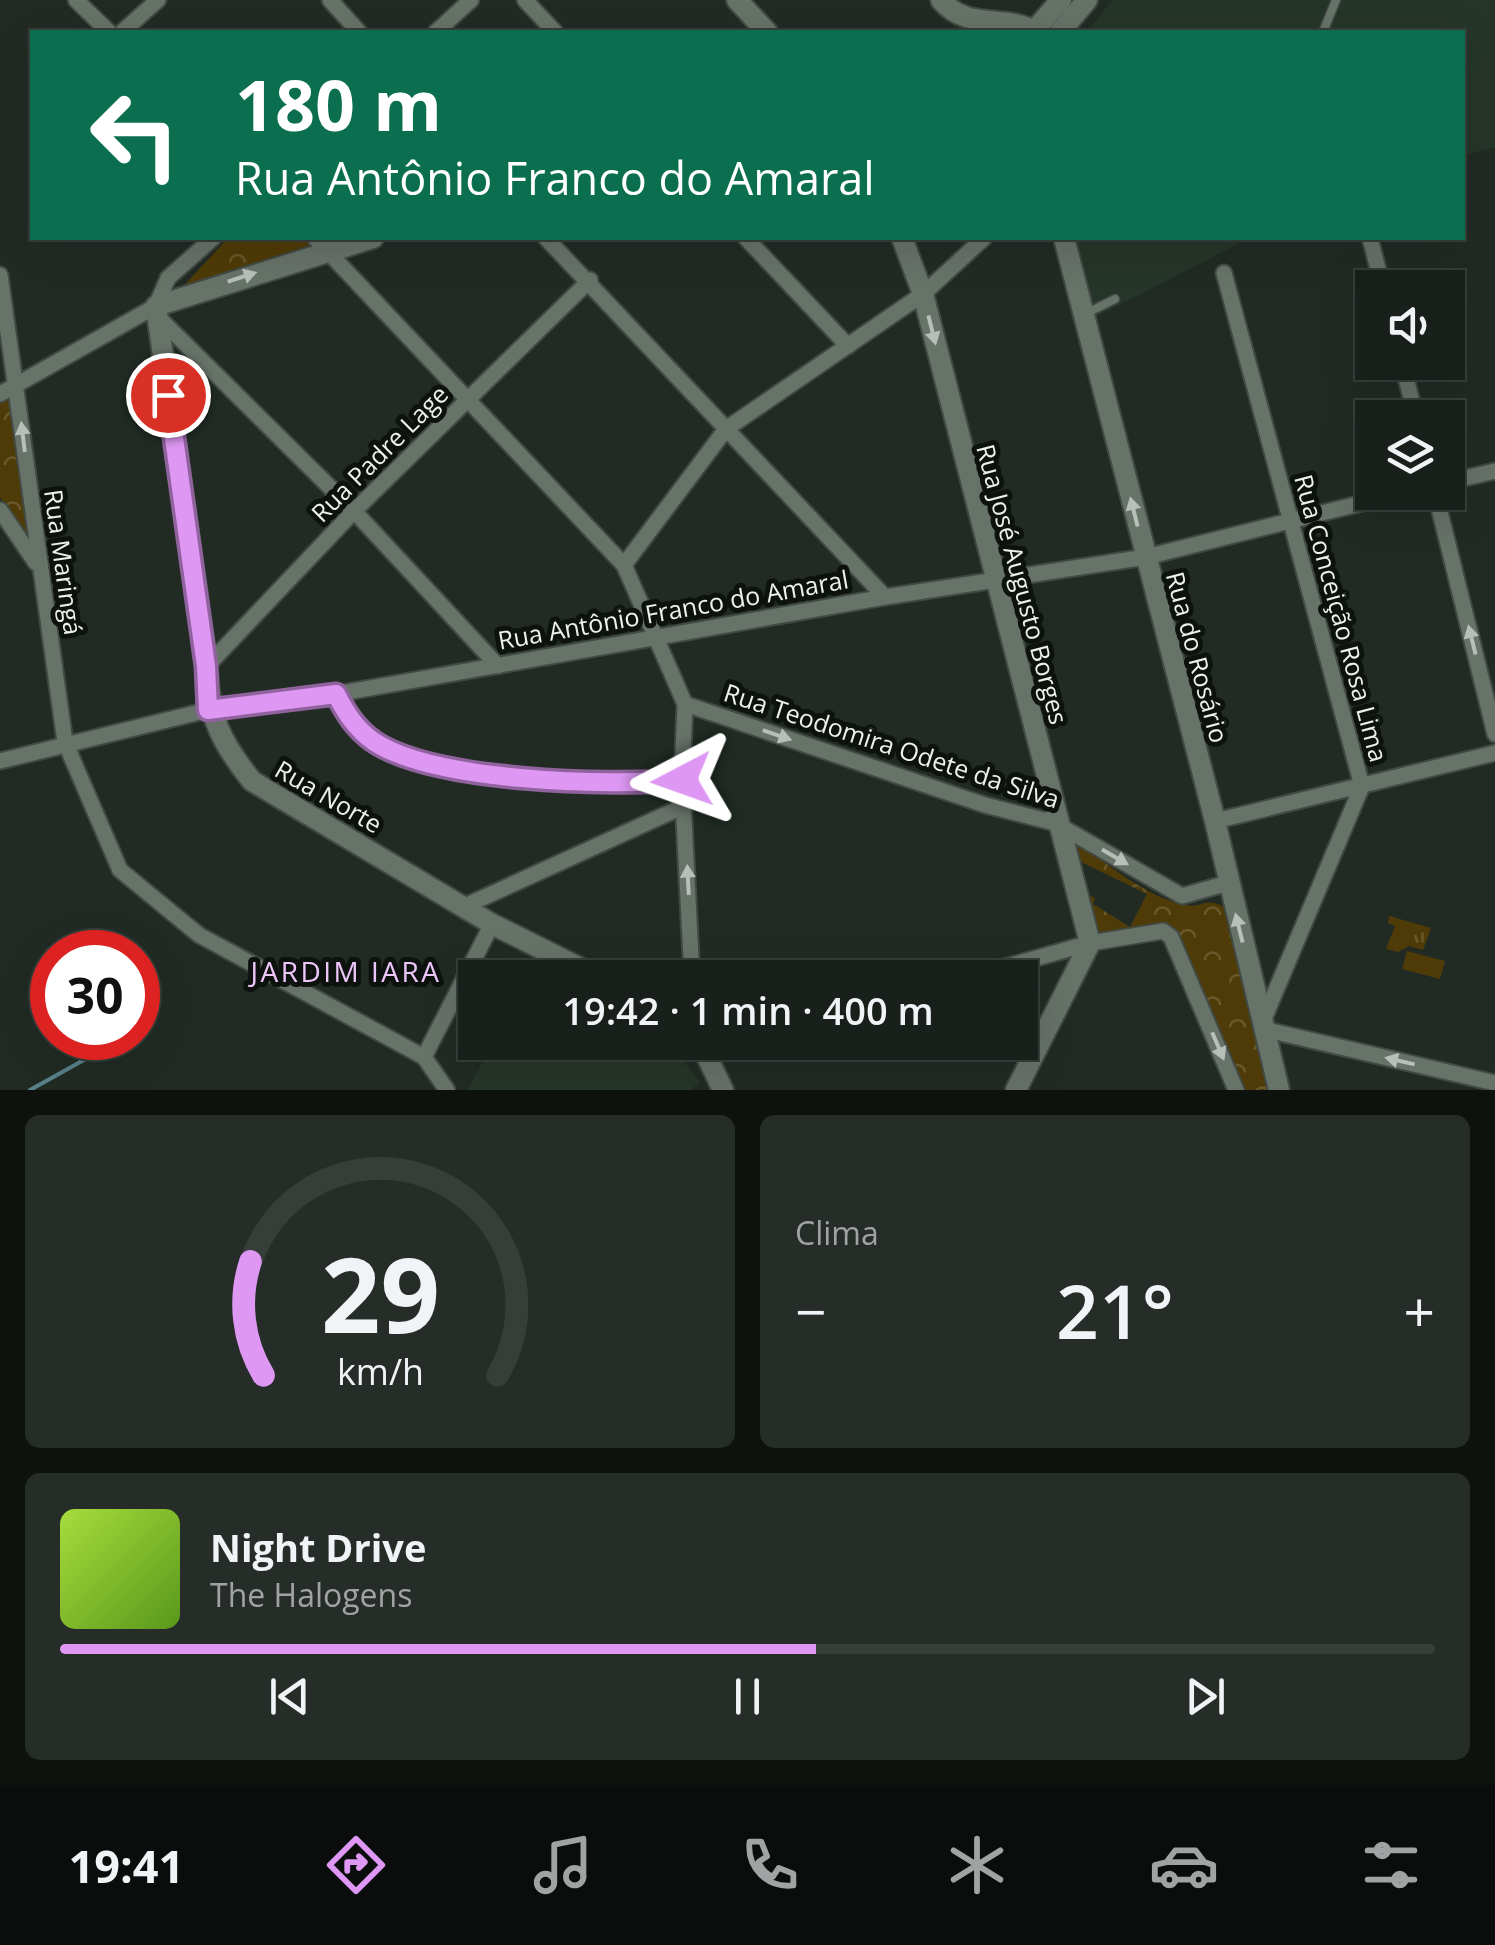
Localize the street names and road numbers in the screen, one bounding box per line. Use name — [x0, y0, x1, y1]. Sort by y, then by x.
street label: Rua Padre Lage — [303, 377, 455, 529]
street label: Rua José Augusto Borges — [969, 440, 1077, 728]
street label: Rua Conceição Rosa Lima — [1287, 471, 1397, 765]
street label: Rua Maringá — [37, 487, 91, 637]
street label: Rua Antônio Franco do Amaral — [495, 561, 851, 657]
street label: Rua do Rosário — [1159, 568, 1237, 746]
street label: Rua Teodomira Odete da Silva — [720, 675, 1064, 815]
street label: Rua Norte — [269, 752, 389, 840]

